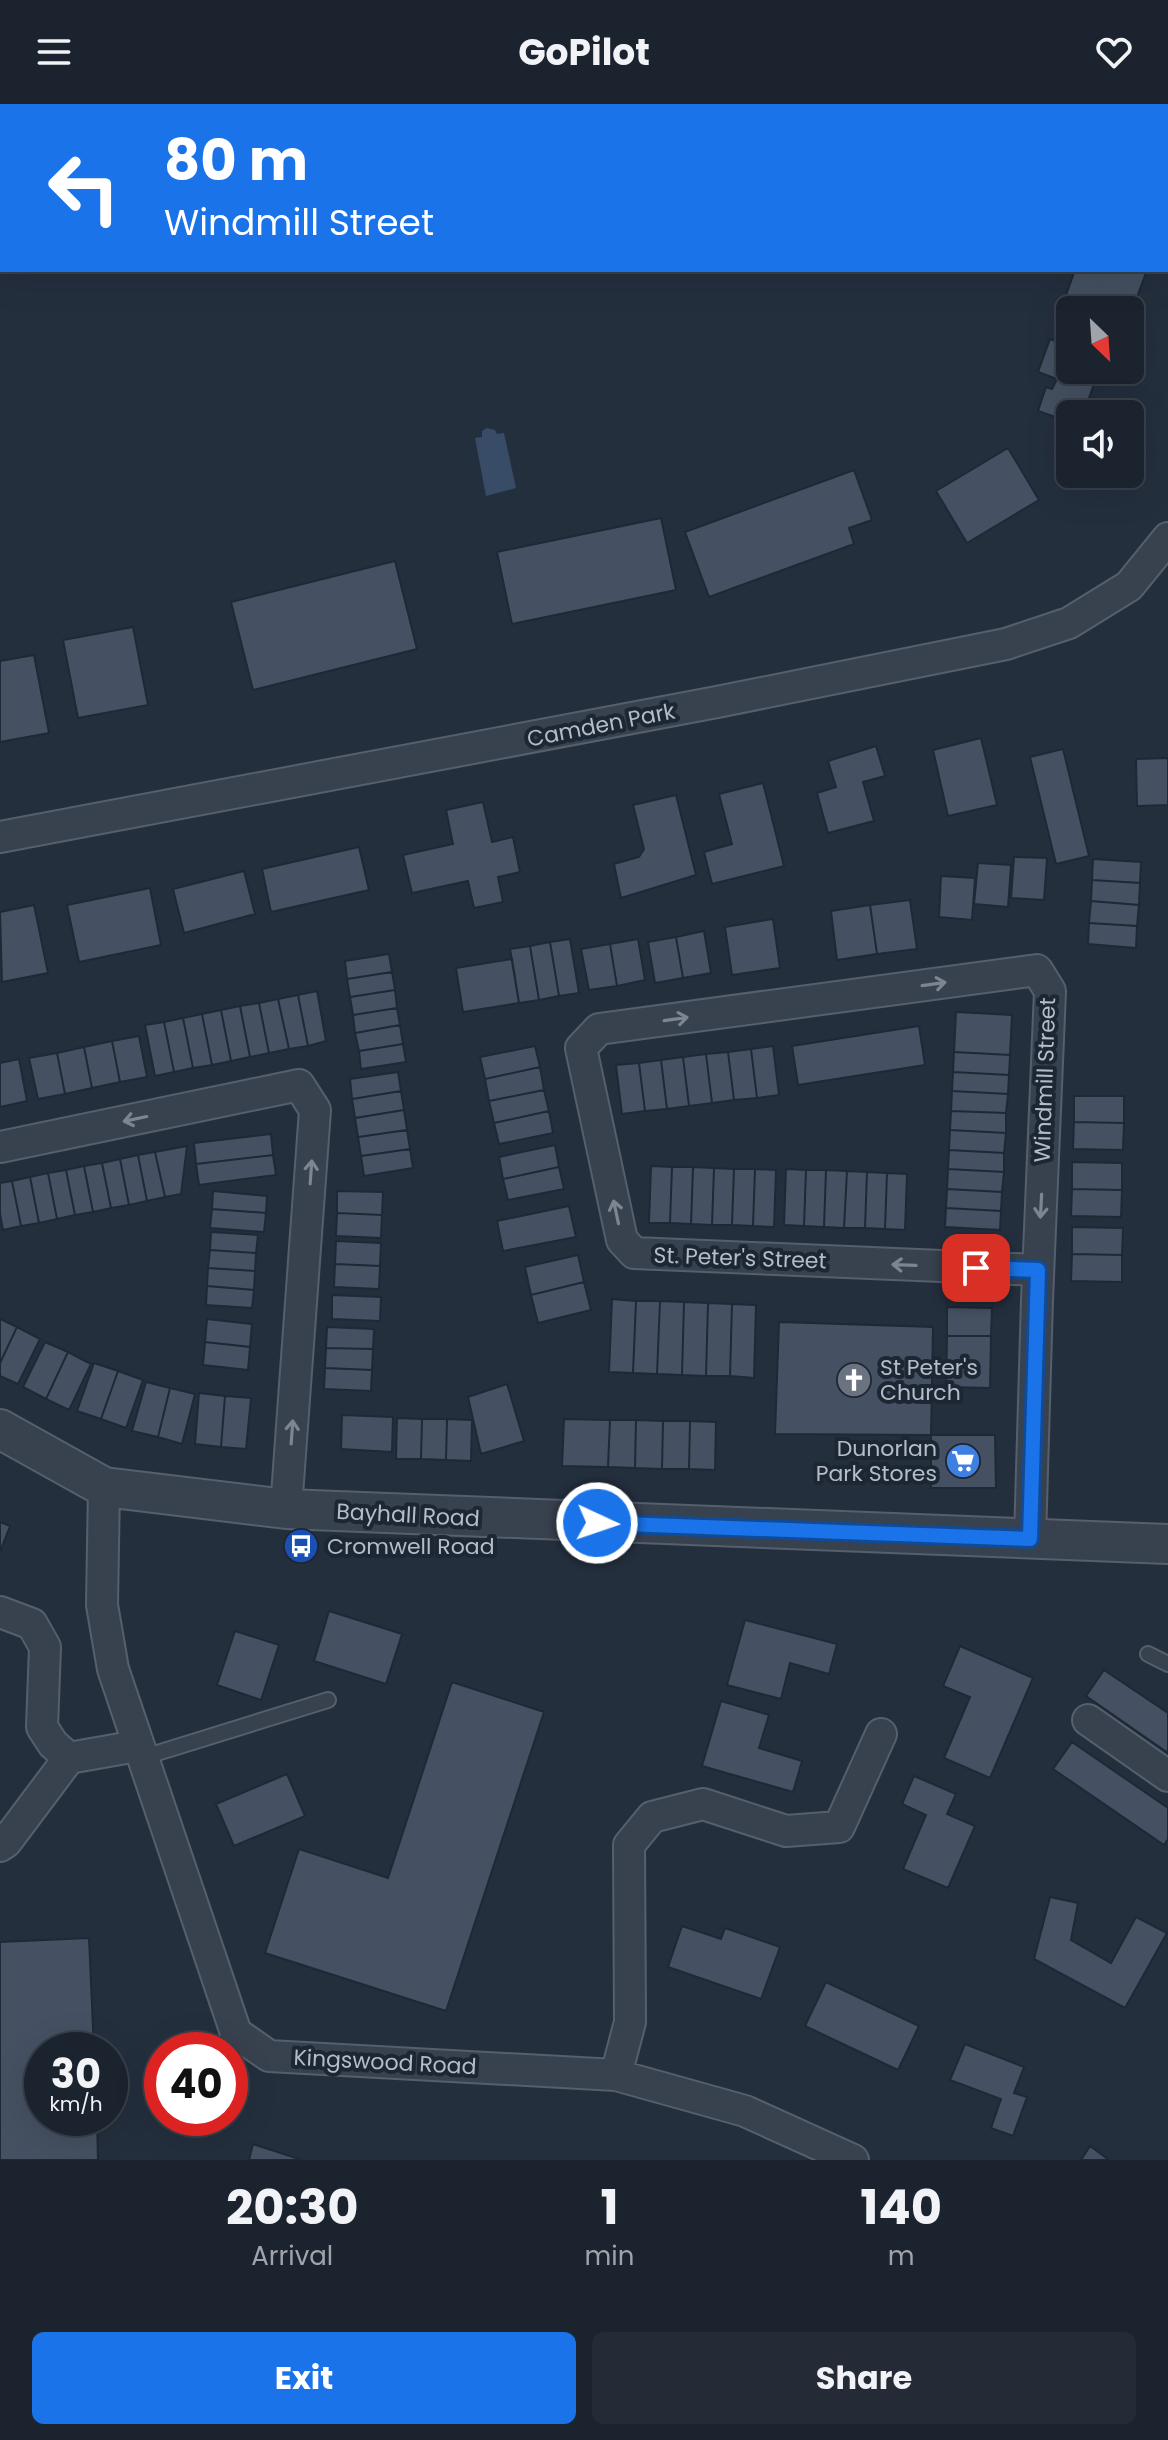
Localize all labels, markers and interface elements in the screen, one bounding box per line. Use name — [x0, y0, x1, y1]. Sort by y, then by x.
text: GoPilot — [518, 27, 650, 78]
icon: menu — [32, 30, 76, 74]
icon: heart — [1092, 30, 1136, 74]
text: 80 m — [164, 121, 308, 200]
icon: left — [32, 136, 136, 240]
text: Windmill Street — [164, 197, 434, 248]
north arrow — [1056, 296, 1144, 384]
map controls — [1056, 296, 1144, 488]
button: sound — [1056, 400, 1144, 488]
street label: Camden Park — [524, 695, 678, 755]
one-way arrow — [921, 976, 946, 991]
street label: Windmill Street — [1027, 997, 1063, 1163]
one-way arrow — [662, 1011, 689, 1026]
one-way arrow — [122, 1113, 148, 1128]
one-way arrow — [304, 1159, 319, 1186]
one-way arrow — [1033, 1192, 1048, 1219]
one-way arrow — [608, 1200, 623, 1226]
pin — [942, 1234, 1010, 1302]
street label: St. Peter's Street — [653, 1239, 827, 1277]
icon: arrive — [954, 1246, 998, 1290]
one-way arrow — [891, 1257, 918, 1272]
place label: St Peter's Church — [880, 1352, 978, 1408]
church icon: St Peter's Church — [835, 1361, 873, 1399]
one-way arrow — [284, 1419, 299, 1446]
place label: Dunorlan Park Stores — [816, 1433, 937, 1489]
supermarket icon: Dunorlan Park Stores — [944, 1442, 982, 1480]
position arrow — [555, 1481, 639, 1565]
street label: Bayhall Road — [335, 1496, 481, 1534]
bus stop icon: Cromwell Road — [282, 1527, 320, 1565]
place label: Cromwell Road — [327, 1531, 495, 1562]
speed limit sign: 40 — [144, 2032, 248, 2136]
street label: Kingswood Road — [293, 2042, 477, 2082]
text: 30 — [51, 2046, 101, 2102]
text: km/h — [49, 2090, 103, 2118]
text: 20:30 — [226, 2174, 359, 2241]
text: 1 — [600, 2174, 618, 2241]
text: 140 — [860, 2174, 942, 2241]
text: Arrival — [251, 2238, 333, 2274]
text: min — [585, 2238, 634, 2274]
text: m — [888, 2238, 915, 2274]
button: Exit — [32, 2332, 576, 2424]
button: Share — [592, 2332, 1136, 2424]

